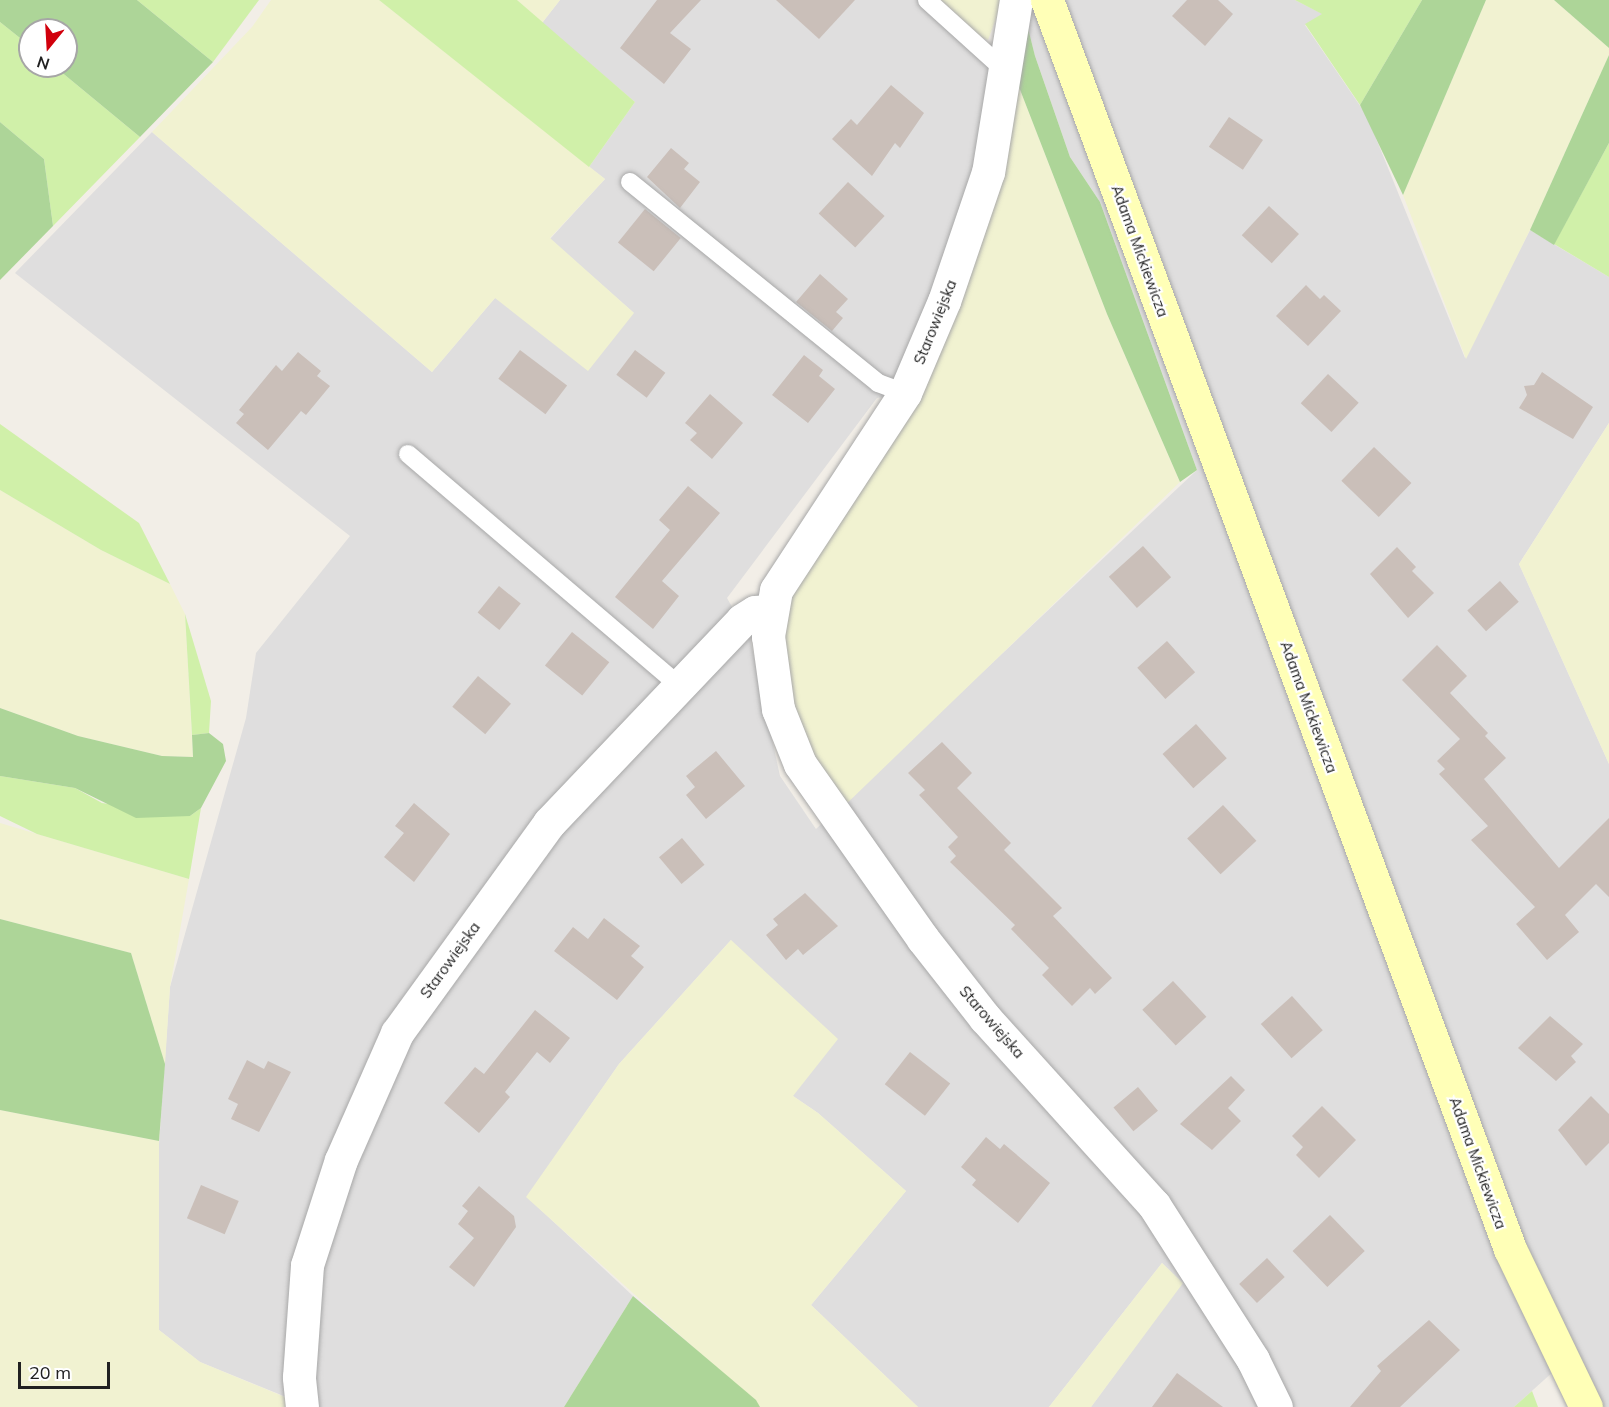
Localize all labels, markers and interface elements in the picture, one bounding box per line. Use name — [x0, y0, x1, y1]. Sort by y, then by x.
north arrow — [18, 18, 78, 78]
text: N — [34, 52, 52, 75]
street label: Adama Mickiewicza — [1108, 183, 1172, 319]
street label: Starowiejska — [910, 277, 960, 367]
street label: Adama Mickiewicza — [1277, 639, 1341, 775]
street label: Starowiejska — [416, 918, 484, 1002]
street label: Starowiejska — [956, 982, 1028, 1062]
street label: Adama Mickiewicza — [1446, 1095, 1510, 1231]
scale bar — [21, 1350, 112, 1388]
text: 20 m — [29, 1361, 71, 1384]

